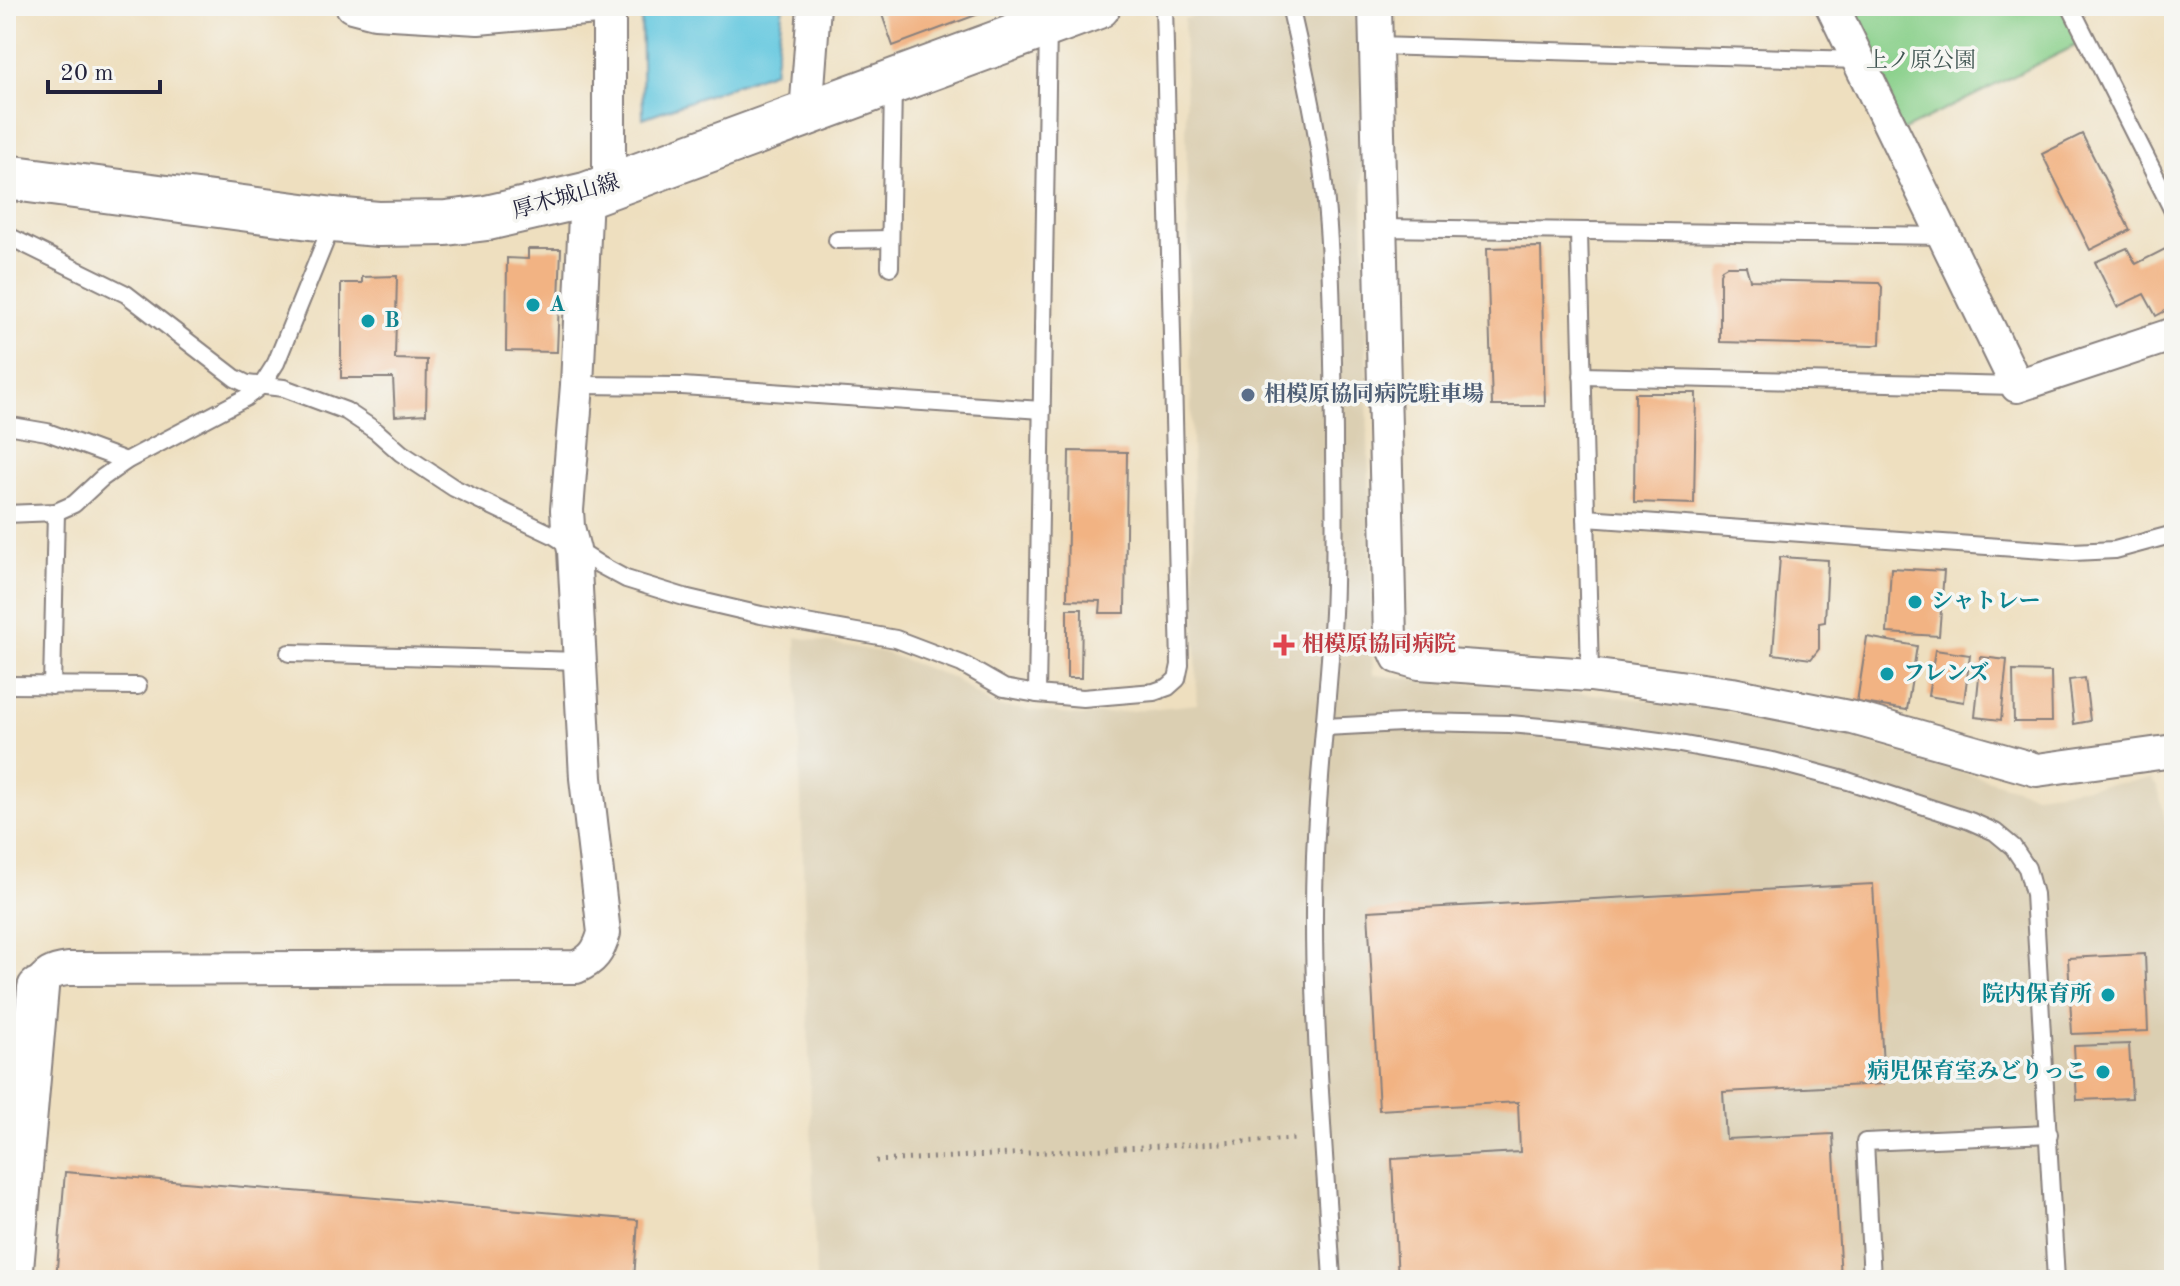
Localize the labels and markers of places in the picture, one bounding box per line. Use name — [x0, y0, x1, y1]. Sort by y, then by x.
place label: A — [549, 294, 566, 316]
marker: A — [524, 296, 542, 314]
place label: B — [384, 310, 400, 332]
marker: B — [359, 312, 377, 330]
place label: 相模原協同病院駐車場 — [1264, 382, 1484, 406]
marker: 相模原協同病院駐車場 — [1239, 386, 1257, 404]
place label: シャトレー — [1931, 590, 2041, 613]
marker: シャトレー — [1906, 593, 1924, 611]
place label: 相模原協同病院 — [1302, 632, 1456, 656]
marker: 相模原協同病院 — [1273, 634, 1295, 656]
place label: フレンズ — [1903, 661, 1989, 685]
marker: フレンズ — [1878, 665, 1896, 683]
place label: 院内保育所 — [1982, 982, 2092, 1006]
marker: 院内保育所 — [2099, 986, 2117, 1004]
place label: 病児保育室みどりっこ — [1867, 1059, 2087, 1083]
marker: 病児保育室みどりっこ — [2094, 1063, 2112, 1081]

